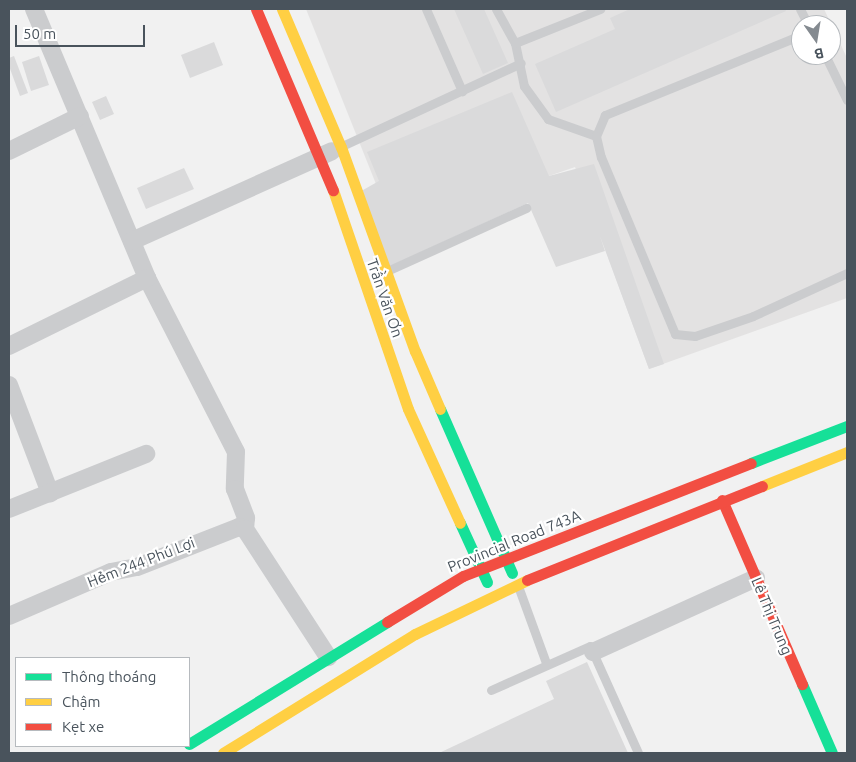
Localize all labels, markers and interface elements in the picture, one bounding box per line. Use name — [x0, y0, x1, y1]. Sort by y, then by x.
scale bar — [18, 15, 148, 47]
north arrow — [791, 15, 841, 65]
text: 50 m — [23, 25, 56, 42]
text: B — [813, 45, 825, 62]
street label: Trần Văn Ơn — [363, 256, 407, 340]
street label: Provincial Road 743A — [445, 506, 583, 576]
street label: Hẻm 244 Phú Lợi — [85, 533, 197, 591]
street label: Lê Thị Trung — [748, 574, 796, 658]
legend — [15, 657, 190, 747]
text: Thông thoáng — [62, 668, 156, 685]
text: Chậm — [62, 693, 100, 710]
text: Kẹt xe — [62, 718, 104, 735]

